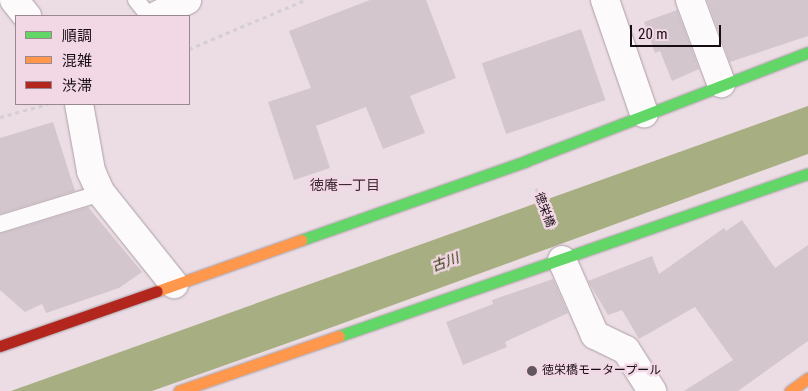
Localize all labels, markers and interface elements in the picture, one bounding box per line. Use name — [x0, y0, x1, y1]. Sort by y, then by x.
legend — [15, 15, 190, 105]
scale bar — [633, 15, 724, 47]
text: 20 m — [638, 25, 668, 43]
text: 順調 — [62, 27, 92, 45]
text: 混雑 — [62, 52, 92, 70]
text: 渋滞 — [62, 77, 92, 95]
district label: 徳庵一丁目 — [310, 177, 380, 193]
street label: 徳栄橋 — [531, 191, 557, 229]
water label: 古川 — [429, 249, 461, 275]
place label: 徳栄橋モータープール — [542, 364, 662, 378]
marker: 徳栄橋モータープール — [526, 365, 538, 377]

